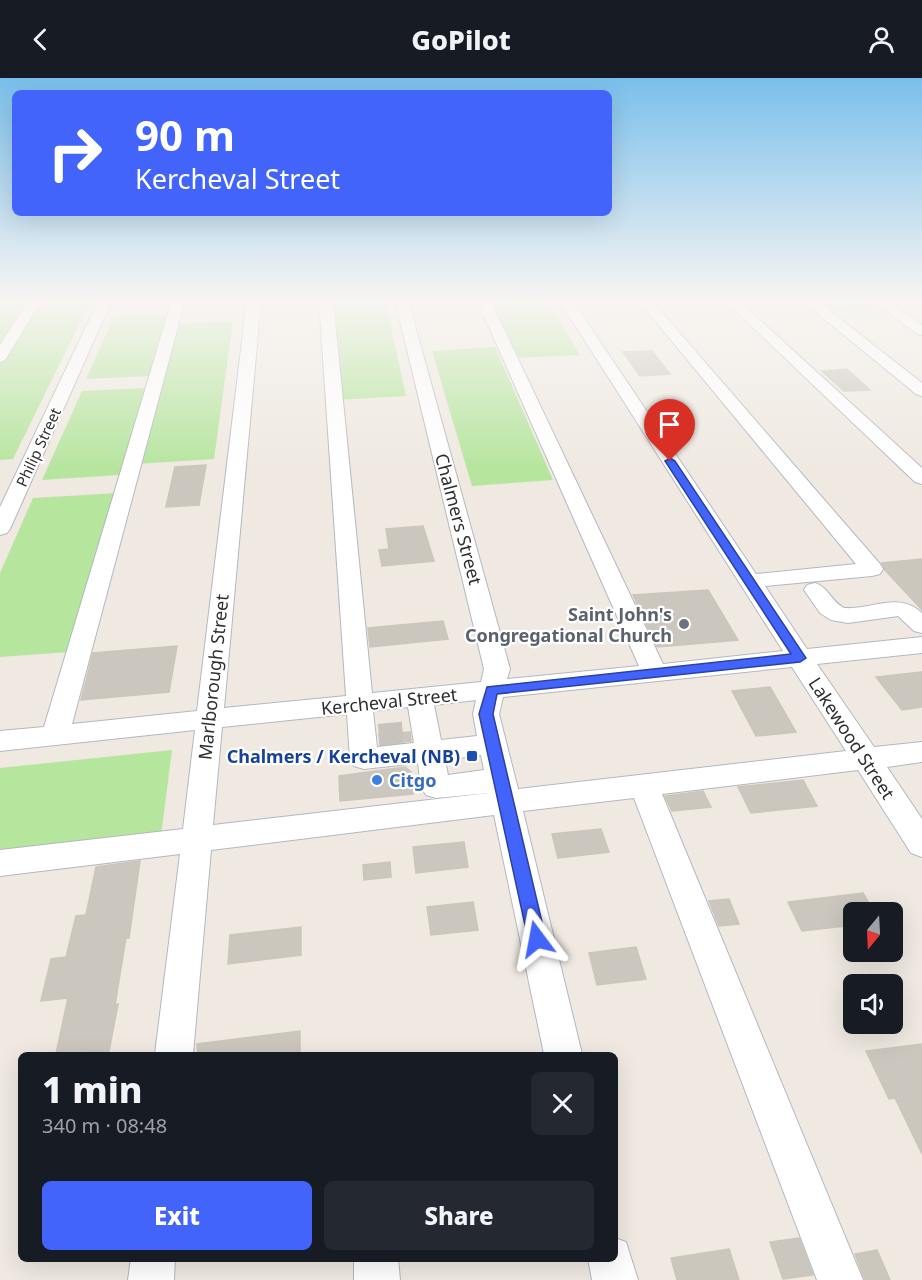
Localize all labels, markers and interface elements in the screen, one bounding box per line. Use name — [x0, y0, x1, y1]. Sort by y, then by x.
text: GoPilot — [411, 21, 511, 58]
icon: back — [24, 23, 57, 56]
icon: person — [865, 23, 898, 56]
text: 90 m — [135, 106, 235, 163]
icon: right — [36, 114, 114, 192]
text: Kercheval Street — [135, 160, 340, 197]
pin — [644, 399, 695, 461]
street label: Philip Street — [11, 404, 65, 490]
icon: arrive — [653, 408, 686, 441]
street label: Chalmers Street — [430, 451, 488, 588]
street label: Marlborough Street — [192, 592, 234, 761]
place label: Saint John's Congregational Church — [465, 602, 672, 647]
marker: Saint John's Congregational Church — [677, 617, 691, 631]
street label: Lakewood Street — [804, 672, 901, 804]
street label: Kercheval Street — [320, 682, 459, 720]
place label: Chalmers / Kercheval (NB) — [227, 744, 460, 768]
marker: Chalmers / Kercheval (NB) — [465, 749, 479, 763]
place label: Citgo — [389, 768, 436, 792]
marker: Citgo — [370, 773, 384, 787]
north arrow — [843, 902, 903, 962]
map controls — [843, 902, 903, 1034]
position arrow — [505, 907, 569, 971]
button: sound — [843, 974, 903, 1034]
text: 1 min — [42, 1065, 143, 1114]
button: close — [531, 1072, 594, 1135]
text: 340 m · 08:48 — [42, 1112, 167, 1139]
button: Exit — [42, 1181, 312, 1250]
button: Share — [324, 1181, 594, 1250]

